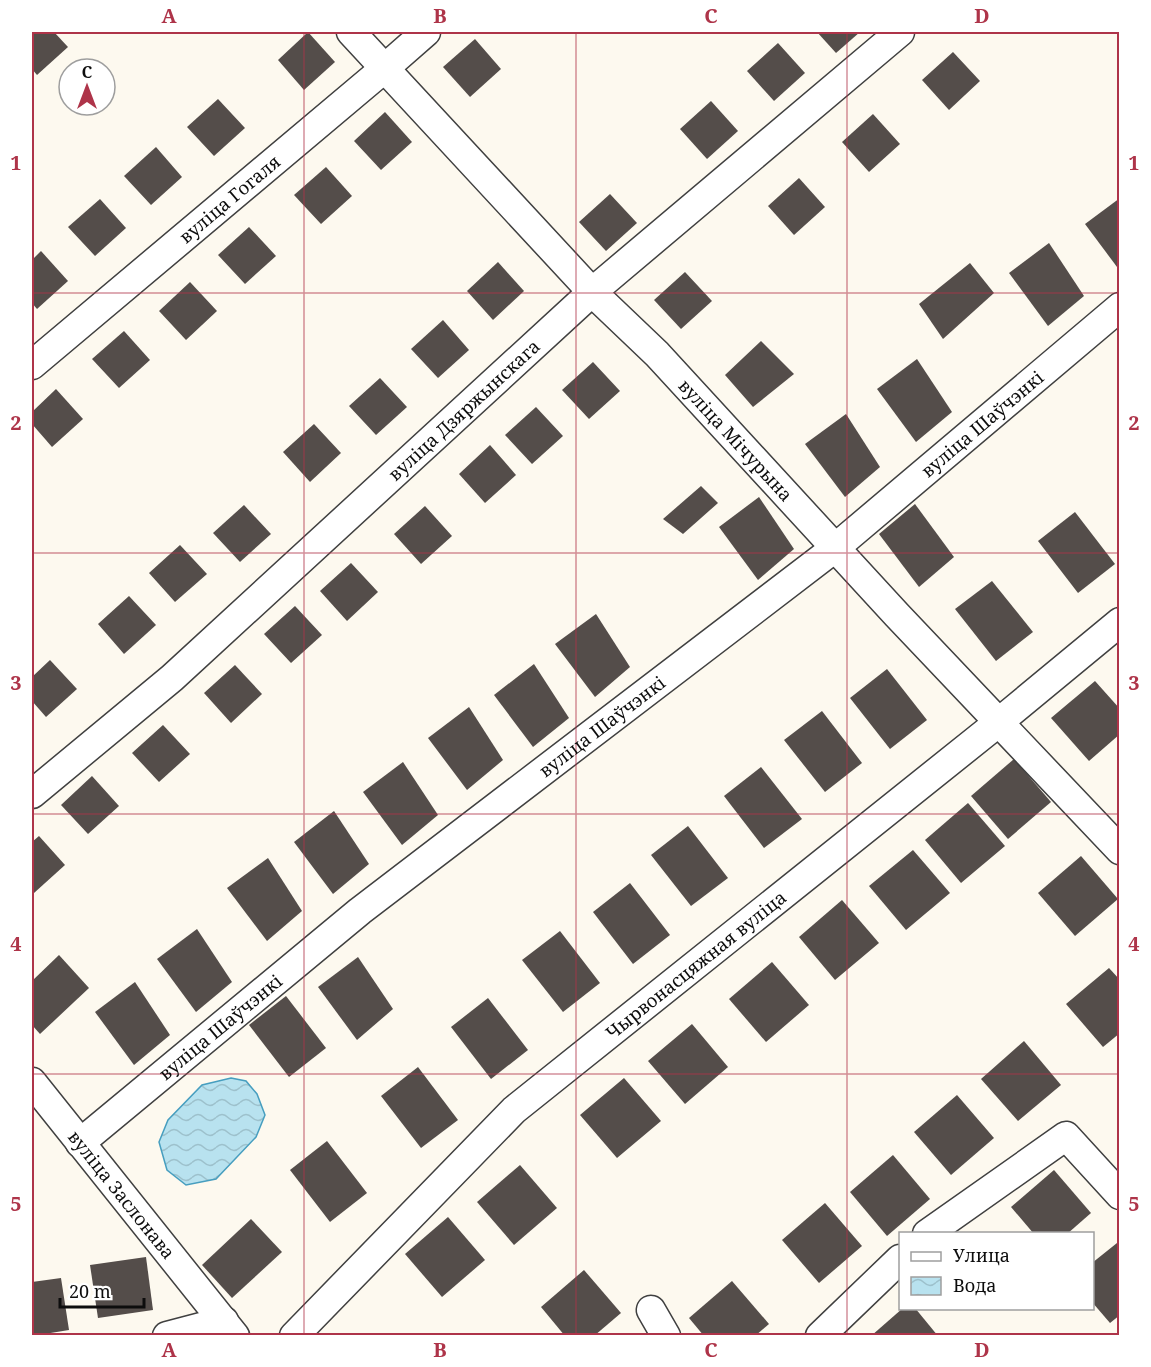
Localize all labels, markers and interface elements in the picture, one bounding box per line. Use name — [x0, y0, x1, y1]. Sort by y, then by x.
text: A — [161, 2, 177, 29]
text: B — [433, 2, 447, 29]
text: C — [704, 2, 718, 29]
text: D — [974, 2, 990, 29]
north arrow — [57, 57, 117, 117]
text: С — [82, 61, 92, 83]
text: 1 — [10, 149, 22, 176]
street label: вуліца Гогаля — [174, 149, 285, 248]
text: 1 — [1128, 149, 1140, 176]
street label: вуліца Дзяржынскага — [383, 334, 545, 486]
street label: вуліца Шаўчэнкі — [916, 365, 1048, 482]
street label: вуліца Мічурына — [674, 374, 798, 506]
text: 2 — [10, 409, 22, 436]
text: 2 — [1128, 409, 1140, 436]
text: 3 — [10, 669, 22, 696]
text: 3 — [1128, 669, 1140, 696]
street label: вуліца Шаўчэнкі — [534, 670, 670, 782]
street label: Чырвонасцяжная вуліца — [600, 885, 791, 1044]
text: 4 — [10, 930, 22, 957]
text: 4 — [1128, 930, 1140, 957]
street label: вуліца Шаўчэнкі — [153, 969, 287, 1085]
street label: вуліца Заслонава — [63, 1125, 181, 1264]
text: 5 — [10, 1190, 22, 1217]
text: 5 — [1128, 1190, 1140, 1217]
legend — [899, 1232, 1094, 1310]
text: Улица — [953, 1243, 1010, 1267]
scale bar — [60, 1271, 144, 1309]
text: Вода — [953, 1273, 997, 1297]
text: 20 m — [69, 1279, 111, 1303]
text: A — [161, 1336, 177, 1363]
text: B — [433, 1336, 447, 1363]
text: C — [704, 1336, 718, 1363]
text: D — [974, 1336, 990, 1363]

